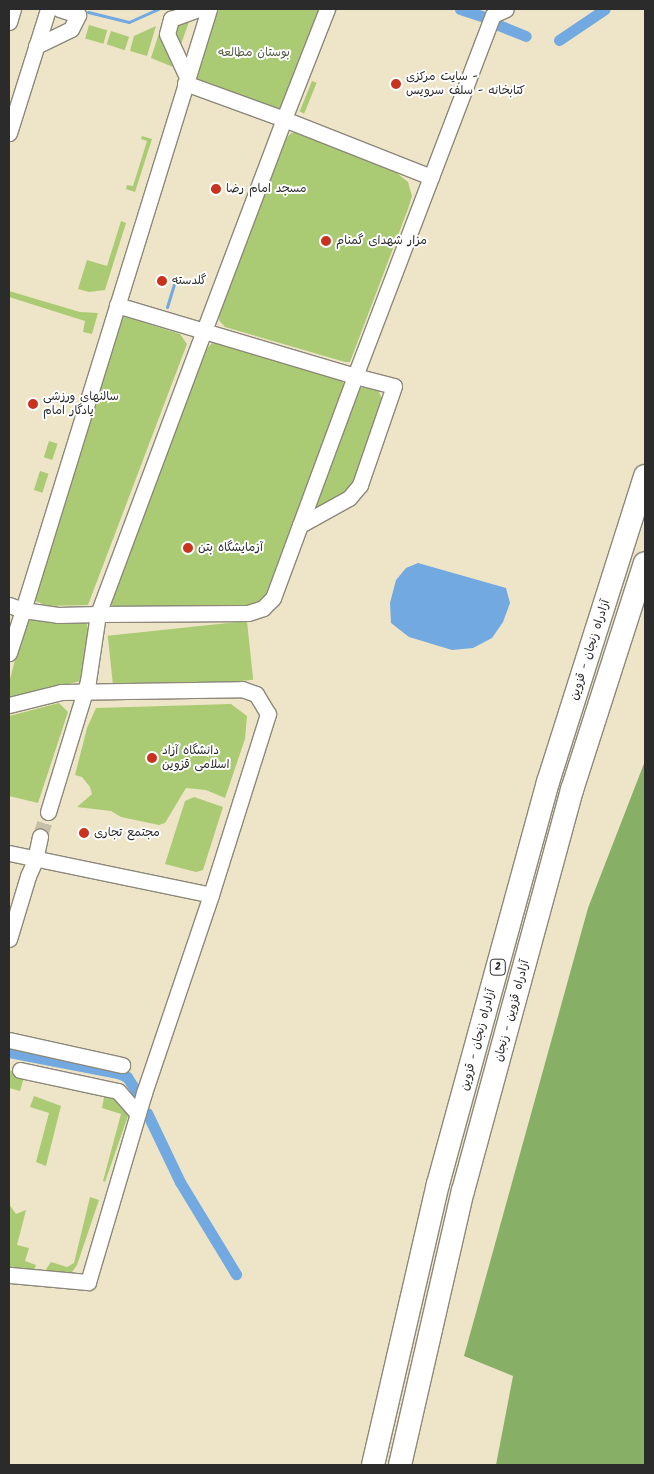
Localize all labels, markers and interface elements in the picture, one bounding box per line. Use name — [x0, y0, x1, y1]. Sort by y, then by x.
park label: بوستان مطالعه — [218, 46, 290, 60]
place label: سایت مرکزی - کتابخانه - سلف سرویس — [406, 70, 525, 98]
marker: سایت مرکزی - کتابخانه - سلف سرویس — [390, 78, 402, 90]
place label: مسجد امام رضا — [226, 182, 307, 196]
marker: مسجد امام رضا — [210, 183, 222, 195]
place label: مزار شهدای گمنام — [336, 234, 427, 248]
marker: مزار شهدای گمنام — [320, 235, 332, 247]
place label: گلدسته — [172, 274, 206, 288]
marker: گلدسته — [156, 275, 168, 287]
place label: سالنهای ورزشی یادگار امام — [43, 390, 119, 418]
marker: سالنهای ورزشی یادگار امام — [27, 398, 39, 410]
place label: آزمایشگاه بتن — [198, 541, 263, 555]
marker: آزمایشگاه بتن — [182, 542, 194, 554]
street label: آزادراه زنجان - قزوین — [567, 598, 613, 702]
place label: دانشگاه آزاد اسلامی قزوین — [162, 744, 230, 772]
marker: دانشگاه آزاد اسلامی قزوین — [146, 752, 158, 764]
place label: مجتمع تجاری — [94, 826, 160, 840]
marker: مجتمع تجاری — [78, 827, 90, 839]
road number: 2 — [489, 959, 507, 976]
street label: آزادراه قزوین - زنجان — [492, 959, 532, 1063]
street label: آزادراه زنجان - قزوین — [458, 988, 498, 1092]

